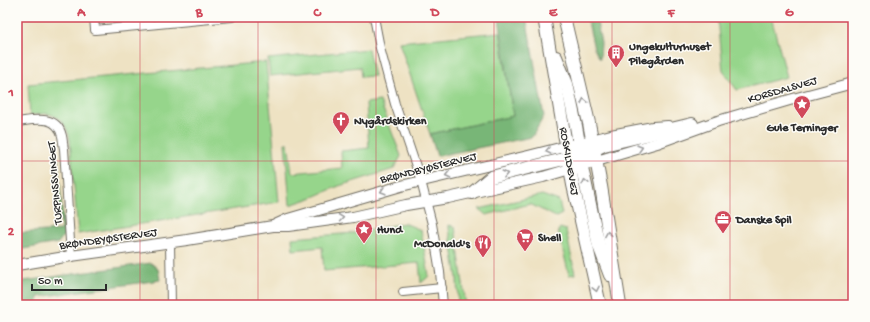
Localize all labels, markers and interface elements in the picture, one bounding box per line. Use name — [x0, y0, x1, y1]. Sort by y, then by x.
text: A — [76, 6, 86, 21]
text: B — [195, 6, 204, 21]
text: C — [312, 6, 322, 21]
text: D — [430, 6, 440, 21]
text: E — [549, 6, 558, 21]
text: F — [667, 6, 676, 21]
text: G — [785, 6, 794, 21]
place label: Ungekulturhuset Pilegården — [628, 41, 712, 69]
building icon: Ungekulturhuset Pilegården — [606, 43, 626, 68]
street label: KORSDALSVEJ — [746, 74, 819, 107]
text: 1 — [7, 86, 14, 101]
place icon: Gule Terninger — [792, 94, 812, 119]
one-way arrow — [580, 98, 588, 104]
church icon: Nygårdskirken — [331, 110, 351, 135]
place label: Nygårdskirken — [354, 115, 427, 129]
place label: Gule Terninger — [766, 122, 839, 136]
street label: ROSKILDEVEJ — [555, 126, 581, 197]
street label: TURPINSSVINGET — [45, 139, 67, 226]
one-way arrow — [637, 144, 644, 153]
one-way arrow — [544, 146, 551, 155]
street label: BRØNDBYØSTERVEJ — [378, 150, 479, 188]
one-way arrow — [445, 170, 452, 178]
one-way arrow — [501, 170, 508, 179]
one-way arrow — [582, 179, 590, 185]
one-way arrow — [380, 186, 387, 195]
office icon: Danske Spil — [713, 209, 733, 234]
one-way arrow — [338, 214, 344, 223]
place label: Danske Spil — [735, 214, 792, 228]
place icon: Hund — [354, 219, 374, 244]
place label: Hund — [377, 224, 404, 238]
text: 2 — [8, 225, 15, 240]
street label: BRØNDBYØSTERVEJ — [57, 226, 159, 254]
supermarket icon: Shell — [515, 227, 535, 252]
one-way arrow — [604, 231, 613, 237]
place label: Shell — [538, 232, 562, 246]
restaurant icon: McDonald's — [473, 233, 493, 258]
place label: McDonald's — [414, 238, 471, 252]
scale bar — [32, 266, 106, 292]
text: 50 m — [38, 275, 63, 289]
one-way arrow — [592, 285, 600, 292]

